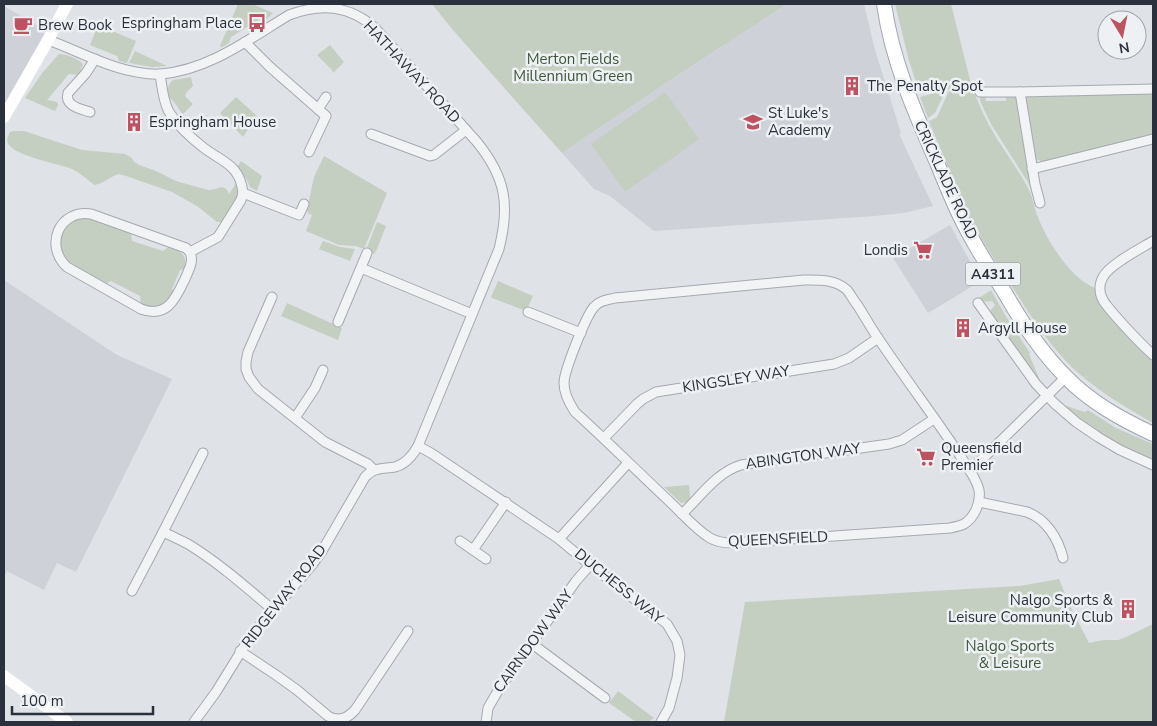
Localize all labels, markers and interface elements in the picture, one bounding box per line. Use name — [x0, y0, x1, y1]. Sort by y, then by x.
north arrow — [1097, 10, 1147, 60]
bus stop icon: Espringham Place — [246, 12, 268, 34]
place label: Espringham Place — [121, 13, 242, 33]
cafe icon: Brew Book — [12, 14, 34, 36]
place label: Brew Book — [38, 15, 113, 35]
street label: HATHAWAY ROAD — [359, 16, 465, 128]
text: N — [1117, 37, 1131, 58]
park label: Merton Fields Millennium Green — [513, 49, 633, 86]
building icon: The Penalty Spot — [841, 75, 863, 97]
place label: The Penalty Spot — [867, 76, 983, 96]
place label: St Luke's Academy — [768, 103, 831, 140]
building icon: Espringham House — [123, 111, 145, 133]
school or university icon: St Luke's Academy — [742, 111, 764, 133]
place label: Espringham House — [149, 112, 276, 132]
street label: CRICKLADE ROAD — [910, 117, 982, 243]
supermarket icon: Londis — [912, 239, 934, 261]
place label: Londis — [864, 240, 908, 260]
road number: A4311 — [966, 262, 1020, 286]
building icon: Argyll House — [952, 317, 974, 339]
place label: Argyll House — [978, 318, 1067, 338]
street label: KINGSLEY WAY — [681, 360, 792, 397]
street label: ABINGTON WAY — [744, 438, 863, 474]
place label: Queensfield Premier — [941, 438, 1022, 475]
supermarket icon: Queensfield Premier — [915, 446, 937, 468]
street label: QUEENSFIELD — [727, 526, 829, 552]
street label: RIDGEWAY ROAD — [237, 540, 331, 652]
street label: DUCHESS WAY — [570, 544, 668, 629]
street label: CAIRNDOW WAY — [489, 584, 578, 697]
place label: Nalgo Sports & Leisure Community Club — [948, 590, 1114, 627]
building icon: Nalgo Sports & Leisure Community Club — [1117, 598, 1139, 620]
park label: Nalgo Sports & Leisure — [966, 636, 1054, 673]
scale bar — [12, 684, 154, 716]
text: 100 m — [20, 691, 64, 711]

